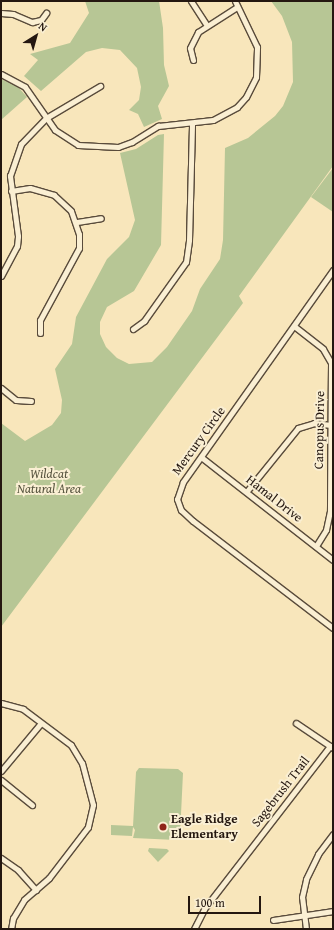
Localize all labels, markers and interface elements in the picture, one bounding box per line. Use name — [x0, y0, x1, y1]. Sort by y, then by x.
north arrow — [16, 16, 56, 56]
text: N — [35, 18, 51, 35]
street label: Canopus Drive — [312, 391, 328, 469]
street label: Mercury Circle — [169, 404, 229, 478]
park label: Wildcat Natural Area — [17, 467, 81, 498]
street label: Hamal Drive — [243, 472, 305, 526]
street label: Sagebrush Trail — [249, 754, 313, 830]
place label: Eagle Ridge Elementary — [171, 812, 238, 843]
marker: Eagle Ridge Elementary — [158, 822, 168, 832]
scale bar — [190, 888, 263, 914]
text: 100 m — [195, 894, 225, 911]

